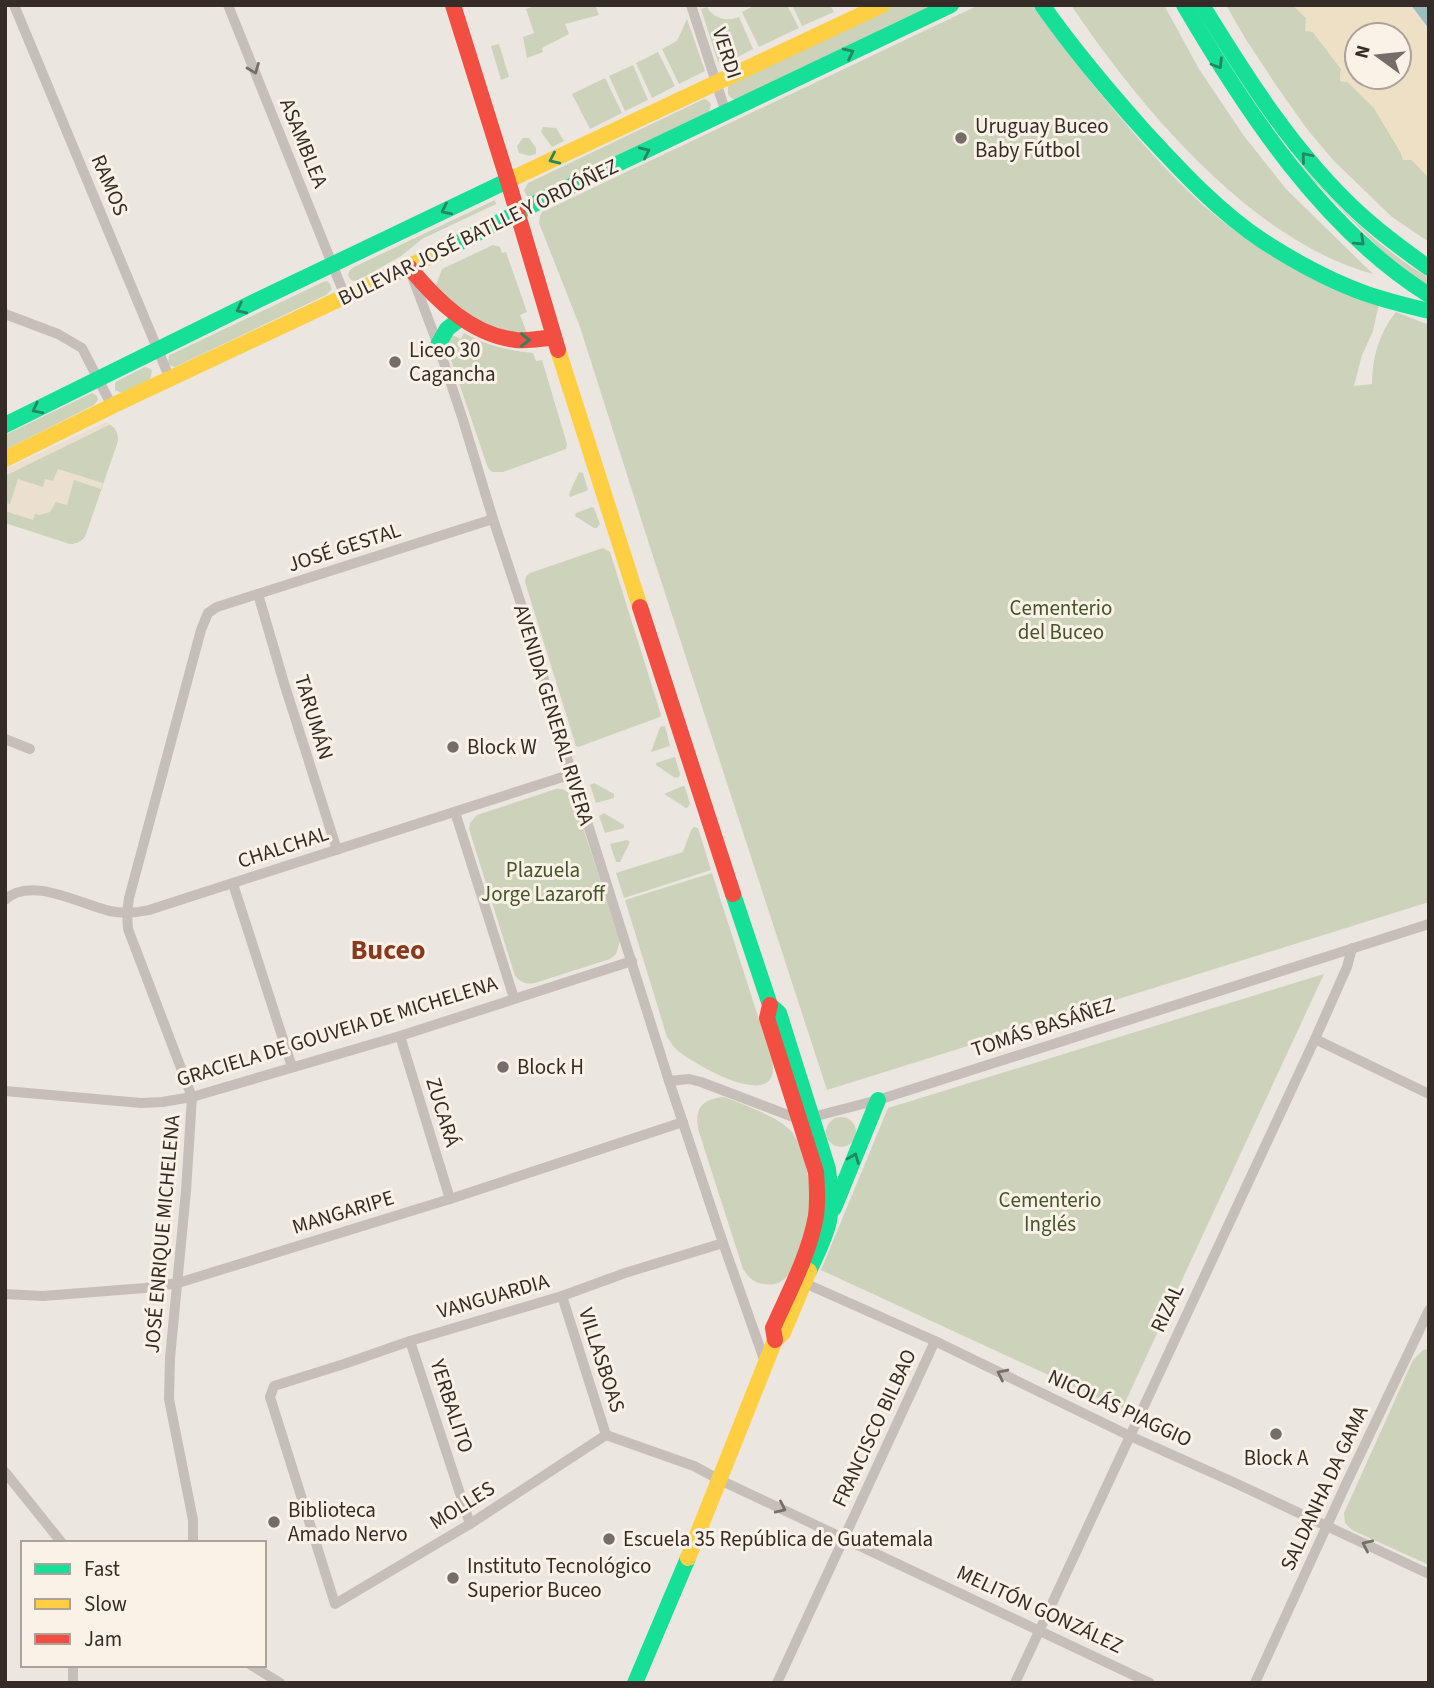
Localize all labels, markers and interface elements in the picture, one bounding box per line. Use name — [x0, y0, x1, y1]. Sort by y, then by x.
north arrow — [1343, 21, 1413, 91]
street label: VERDI — [705, 24, 749, 82]
text: N — [1348, 42, 1378, 62]
one-way arrow — [842, 47, 854, 61]
one-way arrow — [1210, 56, 1223, 69]
one-way arrow — [245, 62, 259, 74]
street label: ASAMBLEA — [272, 94, 336, 193]
place label: Uruguay Buceo Baby Fútbol — [975, 111, 1109, 165]
marker: Uruguay Buceo Baby Fútbol — [953, 130, 969, 146]
one-way arrow — [638, 146, 650, 160]
street label: RAMOS — [84, 150, 136, 220]
street label: BULEVAR JOSÉ BATLLE Y ORDÓÑEZ — [333, 151, 623, 313]
one-way arrow — [549, 151, 561, 165]
one-way arrow — [1302, 152, 1314, 165]
one-way arrow — [441, 202, 453, 216]
one-way arrow — [1352, 233, 1365, 246]
one-way arrow — [236, 301, 248, 315]
one-way arrow — [519, 332, 530, 347]
place label: Liceo 30 Cagancha — [409, 335, 495, 389]
marker: Liceo 30 Cagancha — [387, 354, 403, 370]
one-way arrow — [32, 400, 44, 414]
street label: JOSÉ GESTAL — [284, 515, 404, 579]
park label: Cementerio del Buceo — [1010, 593, 1112, 647]
street label: AVENIDA GENERAL RIVERA — [506, 601, 602, 830]
street label: TARUMÁN — [287, 671, 341, 763]
place label: Block W — [467, 732, 537, 762]
marker: Block W — [445, 739, 461, 755]
street label: CHALCHAL — [234, 818, 332, 876]
park label: Plazuela Jorge Lazaroff — [481, 855, 606, 909]
district label: Buceo — [350, 930, 426, 970]
street label: GRACIELA DE GOUVEIA DE MICHELENA — [173, 968, 502, 1094]
street label: TOMÁS BASÁÑEZ — [967, 990, 1119, 1064]
place label: Block H — [517, 1052, 584, 1082]
marker: Block H — [495, 1059, 511, 1075]
street label: ZUCARÁ — [418, 1074, 468, 1151]
street label: JOSÉ ENRIQUE MICHELENA — [137, 1113, 187, 1354]
one-way arrow — [846, 1153, 860, 1165]
street label: MANGARIPE — [288, 1182, 398, 1242]
park label: Cementerio Inglés — [999, 1185, 1101, 1239]
street label: VANGUARDIA — [434, 1266, 553, 1326]
street label: RIZAL — [1143, 1279, 1191, 1337]
street label: VILLASBOAS — [571, 1304, 633, 1416]
street label: FRANCISCO BILBAO — [824, 1344, 924, 1512]
street label: YERBALITO — [422, 1354, 481, 1457]
street label: NICOLÁS PIAGGIO — [1043, 1362, 1197, 1454]
one-way arrow — [997, 1368, 1009, 1382]
street label: SALDANHA DA GAMA — [1273, 1400, 1376, 1575]
marker: Block A — [1268, 1426, 1284, 1442]
place label: Block A — [1244, 1443, 1309, 1473]
street label: MOLLES — [424, 1473, 500, 1537]
place label: Biblioteca Amado Nervo — [288, 1495, 408, 1549]
one-way arrow — [774, 1500, 787, 1514]
marker: Biblioteca Amado Nervo — [266, 1514, 282, 1530]
place label: Escuela 35 República de Guatemala — [623, 1524, 933, 1554]
marker: Escuela 35 República de Guatemala — [601, 1531, 617, 1547]
one-way arrow — [1362, 1539, 1374, 1553]
legend — [21, 1541, 266, 1667]
place label: Instituto Tecnológico Superior Buceo — [467, 1551, 651, 1605]
text: Fast — [84, 1554, 120, 1584]
street label: MELITÓN GONZÁLEZ — [952, 1557, 1128, 1661]
marker: Instituto Tecnológico Superior Buceo — [445, 1570, 461, 1586]
text: Slow — [84, 1589, 127, 1619]
text: Jam — [84, 1624, 122, 1654]

